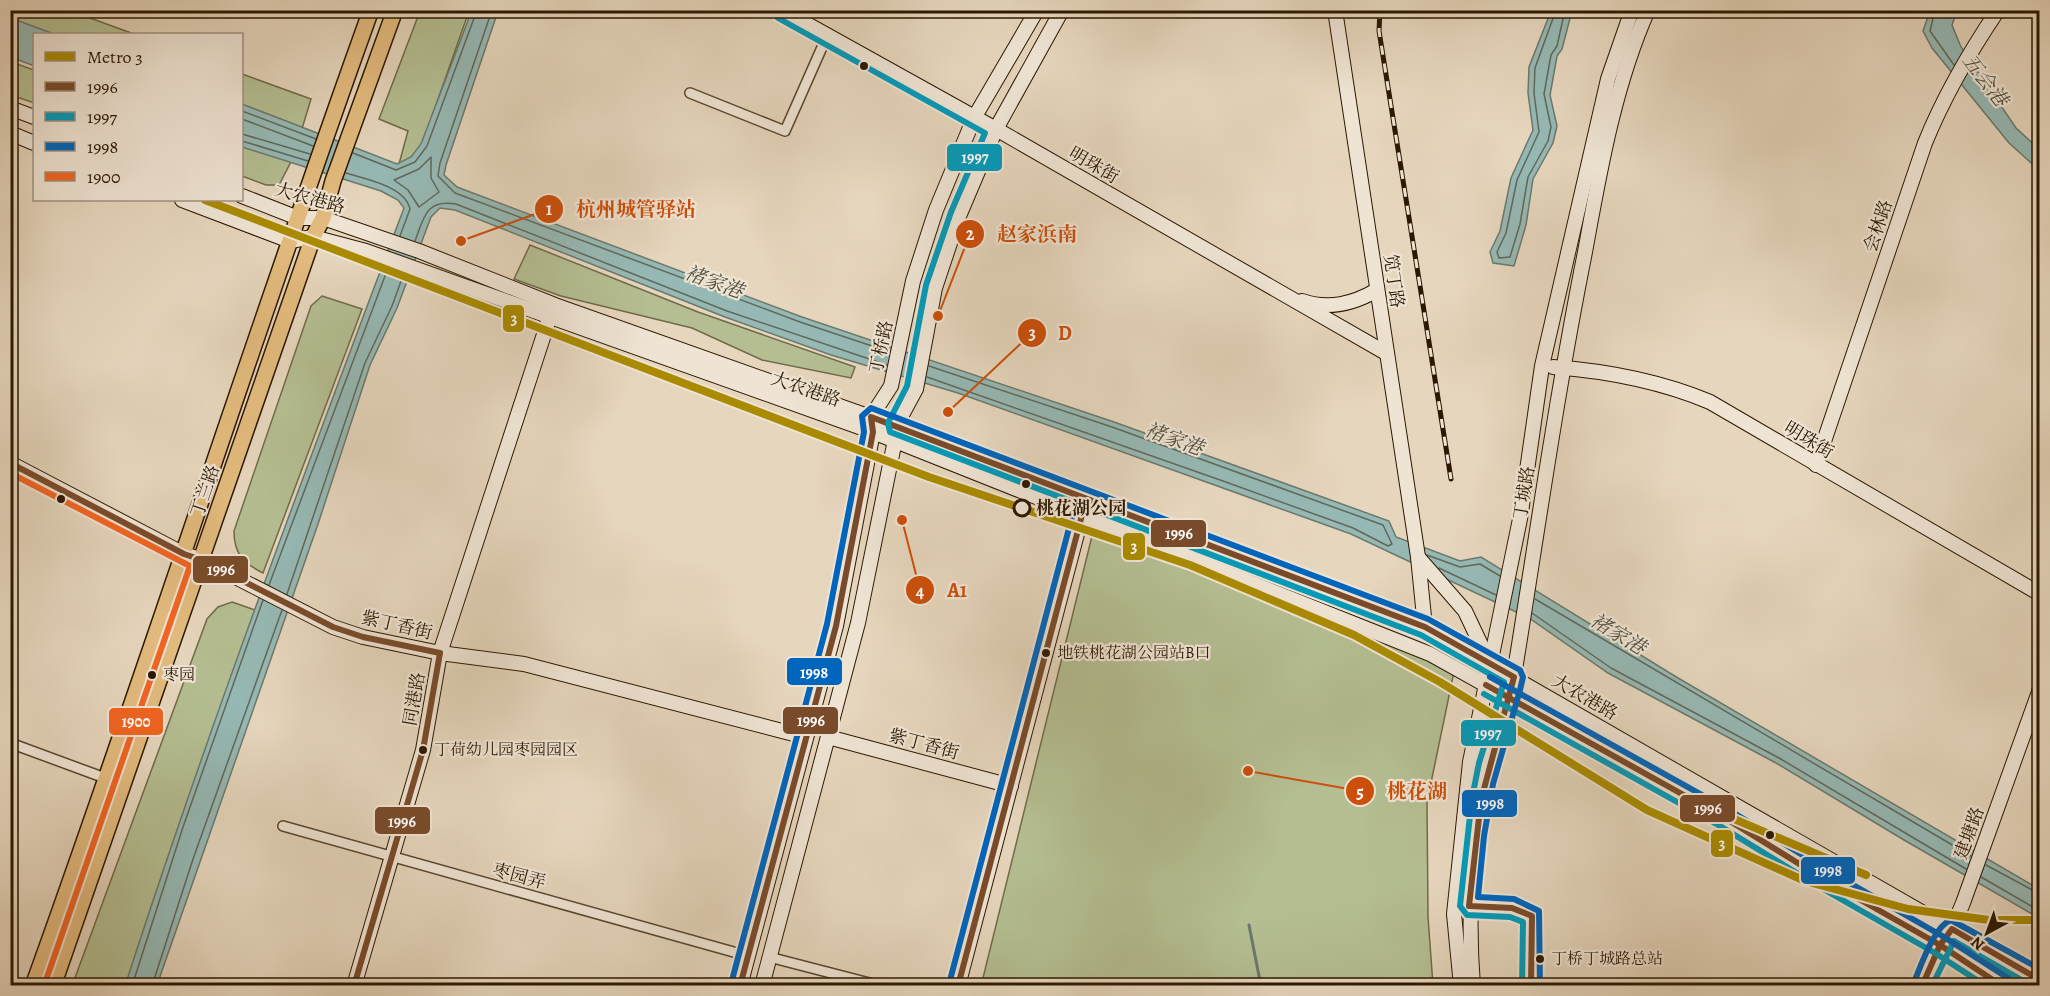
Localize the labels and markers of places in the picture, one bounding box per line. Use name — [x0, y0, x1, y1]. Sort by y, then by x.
unlabelled marker — [858, 60, 870, 72]
callout: 杭州城管驿站 — [534, 190, 708, 228]
callout: 赵家浜南 — [955, 215, 1089, 253]
callout: D — [1017, 314, 1084, 352]
unlabelled marker — [1020, 478, 1032, 490]
unlabelled marker — [55, 493, 67, 505]
place label: 桃花湖公园 — [1036, 496, 1126, 520]
marker: 桃花湖公园 — [1013, 499, 1031, 517]
callout: A1 — [905, 571, 978, 609]
place label: 地铁桃花湖公园站B口 — [1057, 642, 1211, 664]
marker: 地铁桃花湖公园站B口 — [1040, 647, 1052, 659]
place label: 枣园 — [163, 664, 195, 686]
marker: 枣园 — [146, 669, 158, 681]
place label: 丁荷幼儿园枣园园区 — [434, 739, 578, 761]
marker: 丁荷幼儿园枣园园区 — [417, 744, 429, 756]
callout: 桃花湖 — [1345, 772, 1459, 810]
unlabelled marker — [1764, 829, 1776, 841]
place label: 丁桥丁城路总站 — [1551, 948, 1663, 970]
marker: 丁桥丁城路总站 — [1534, 953, 1546, 965]

